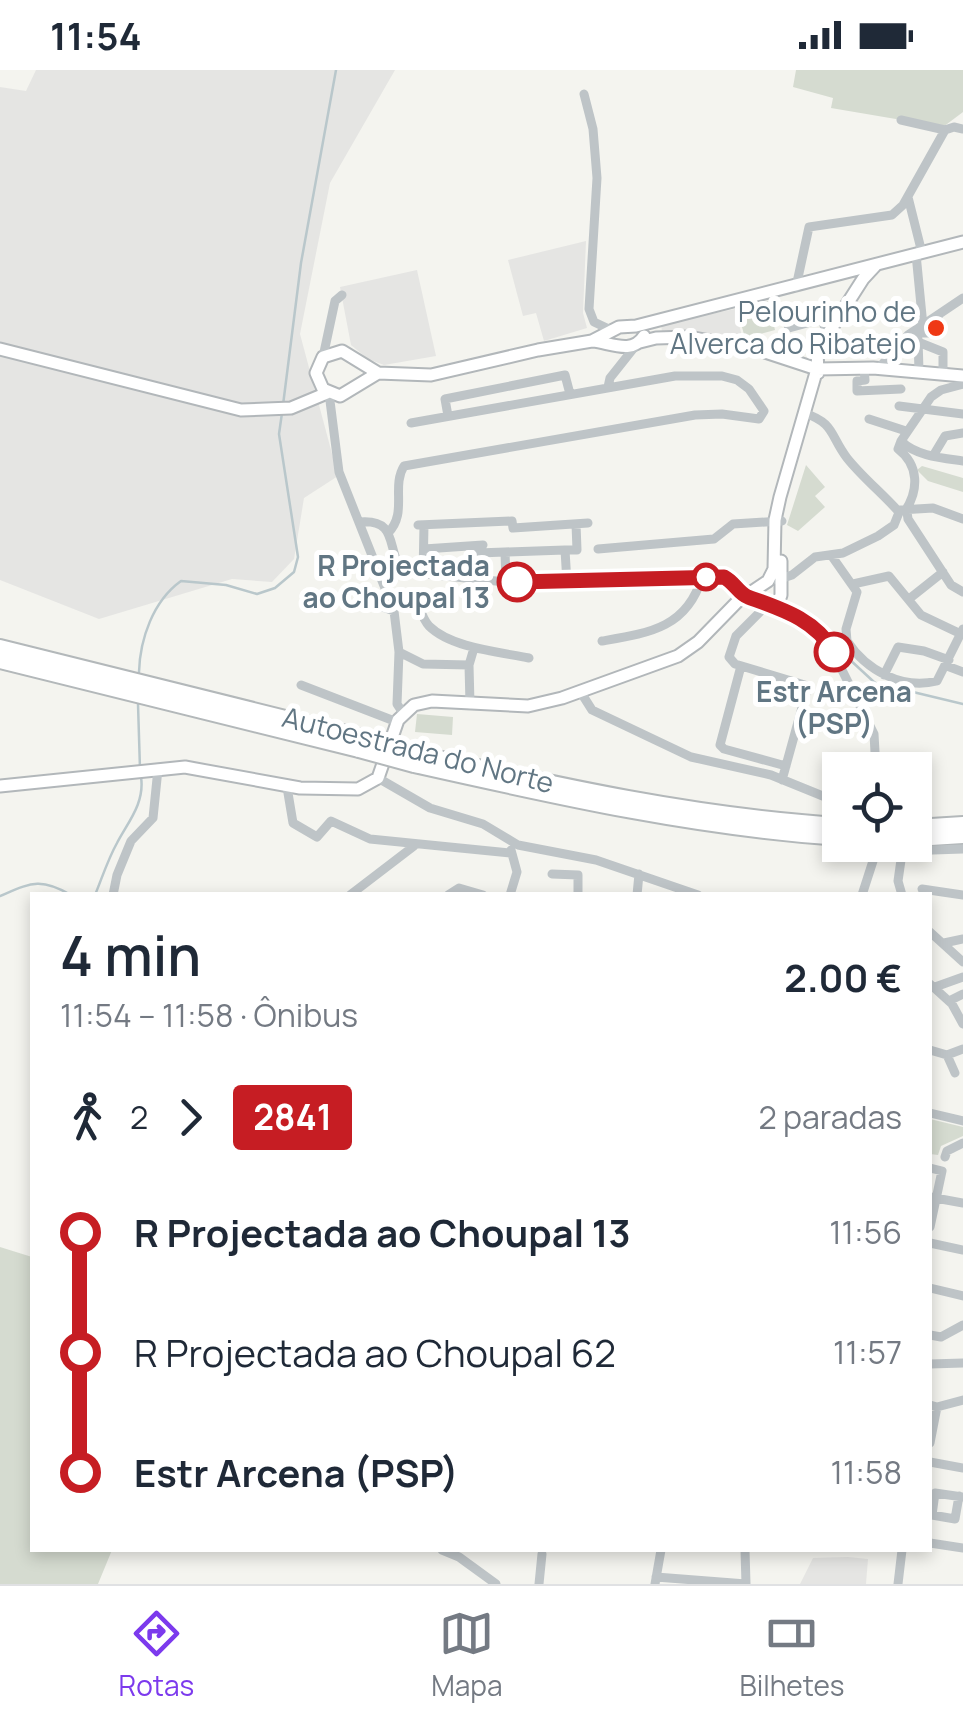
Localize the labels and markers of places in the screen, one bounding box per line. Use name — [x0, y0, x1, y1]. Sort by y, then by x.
place label: Pelourinho de Alverca do Ribatejo — [670, 292, 916, 362]
marker: Pelourinho de Alverca do Ribatejo — [925, 317, 947, 339]
place label: R Projectada ao Choupal 13 — [303, 546, 490, 616]
marker: R Projectada ao Choupal 13 — [498, 563, 536, 601]
unlabelled marker — [693, 564, 719, 590]
marker: Estr Arcena (PSP) — [815, 633, 853, 671]
place label: Estr Arcena (PSP) — [756, 672, 912, 742]

